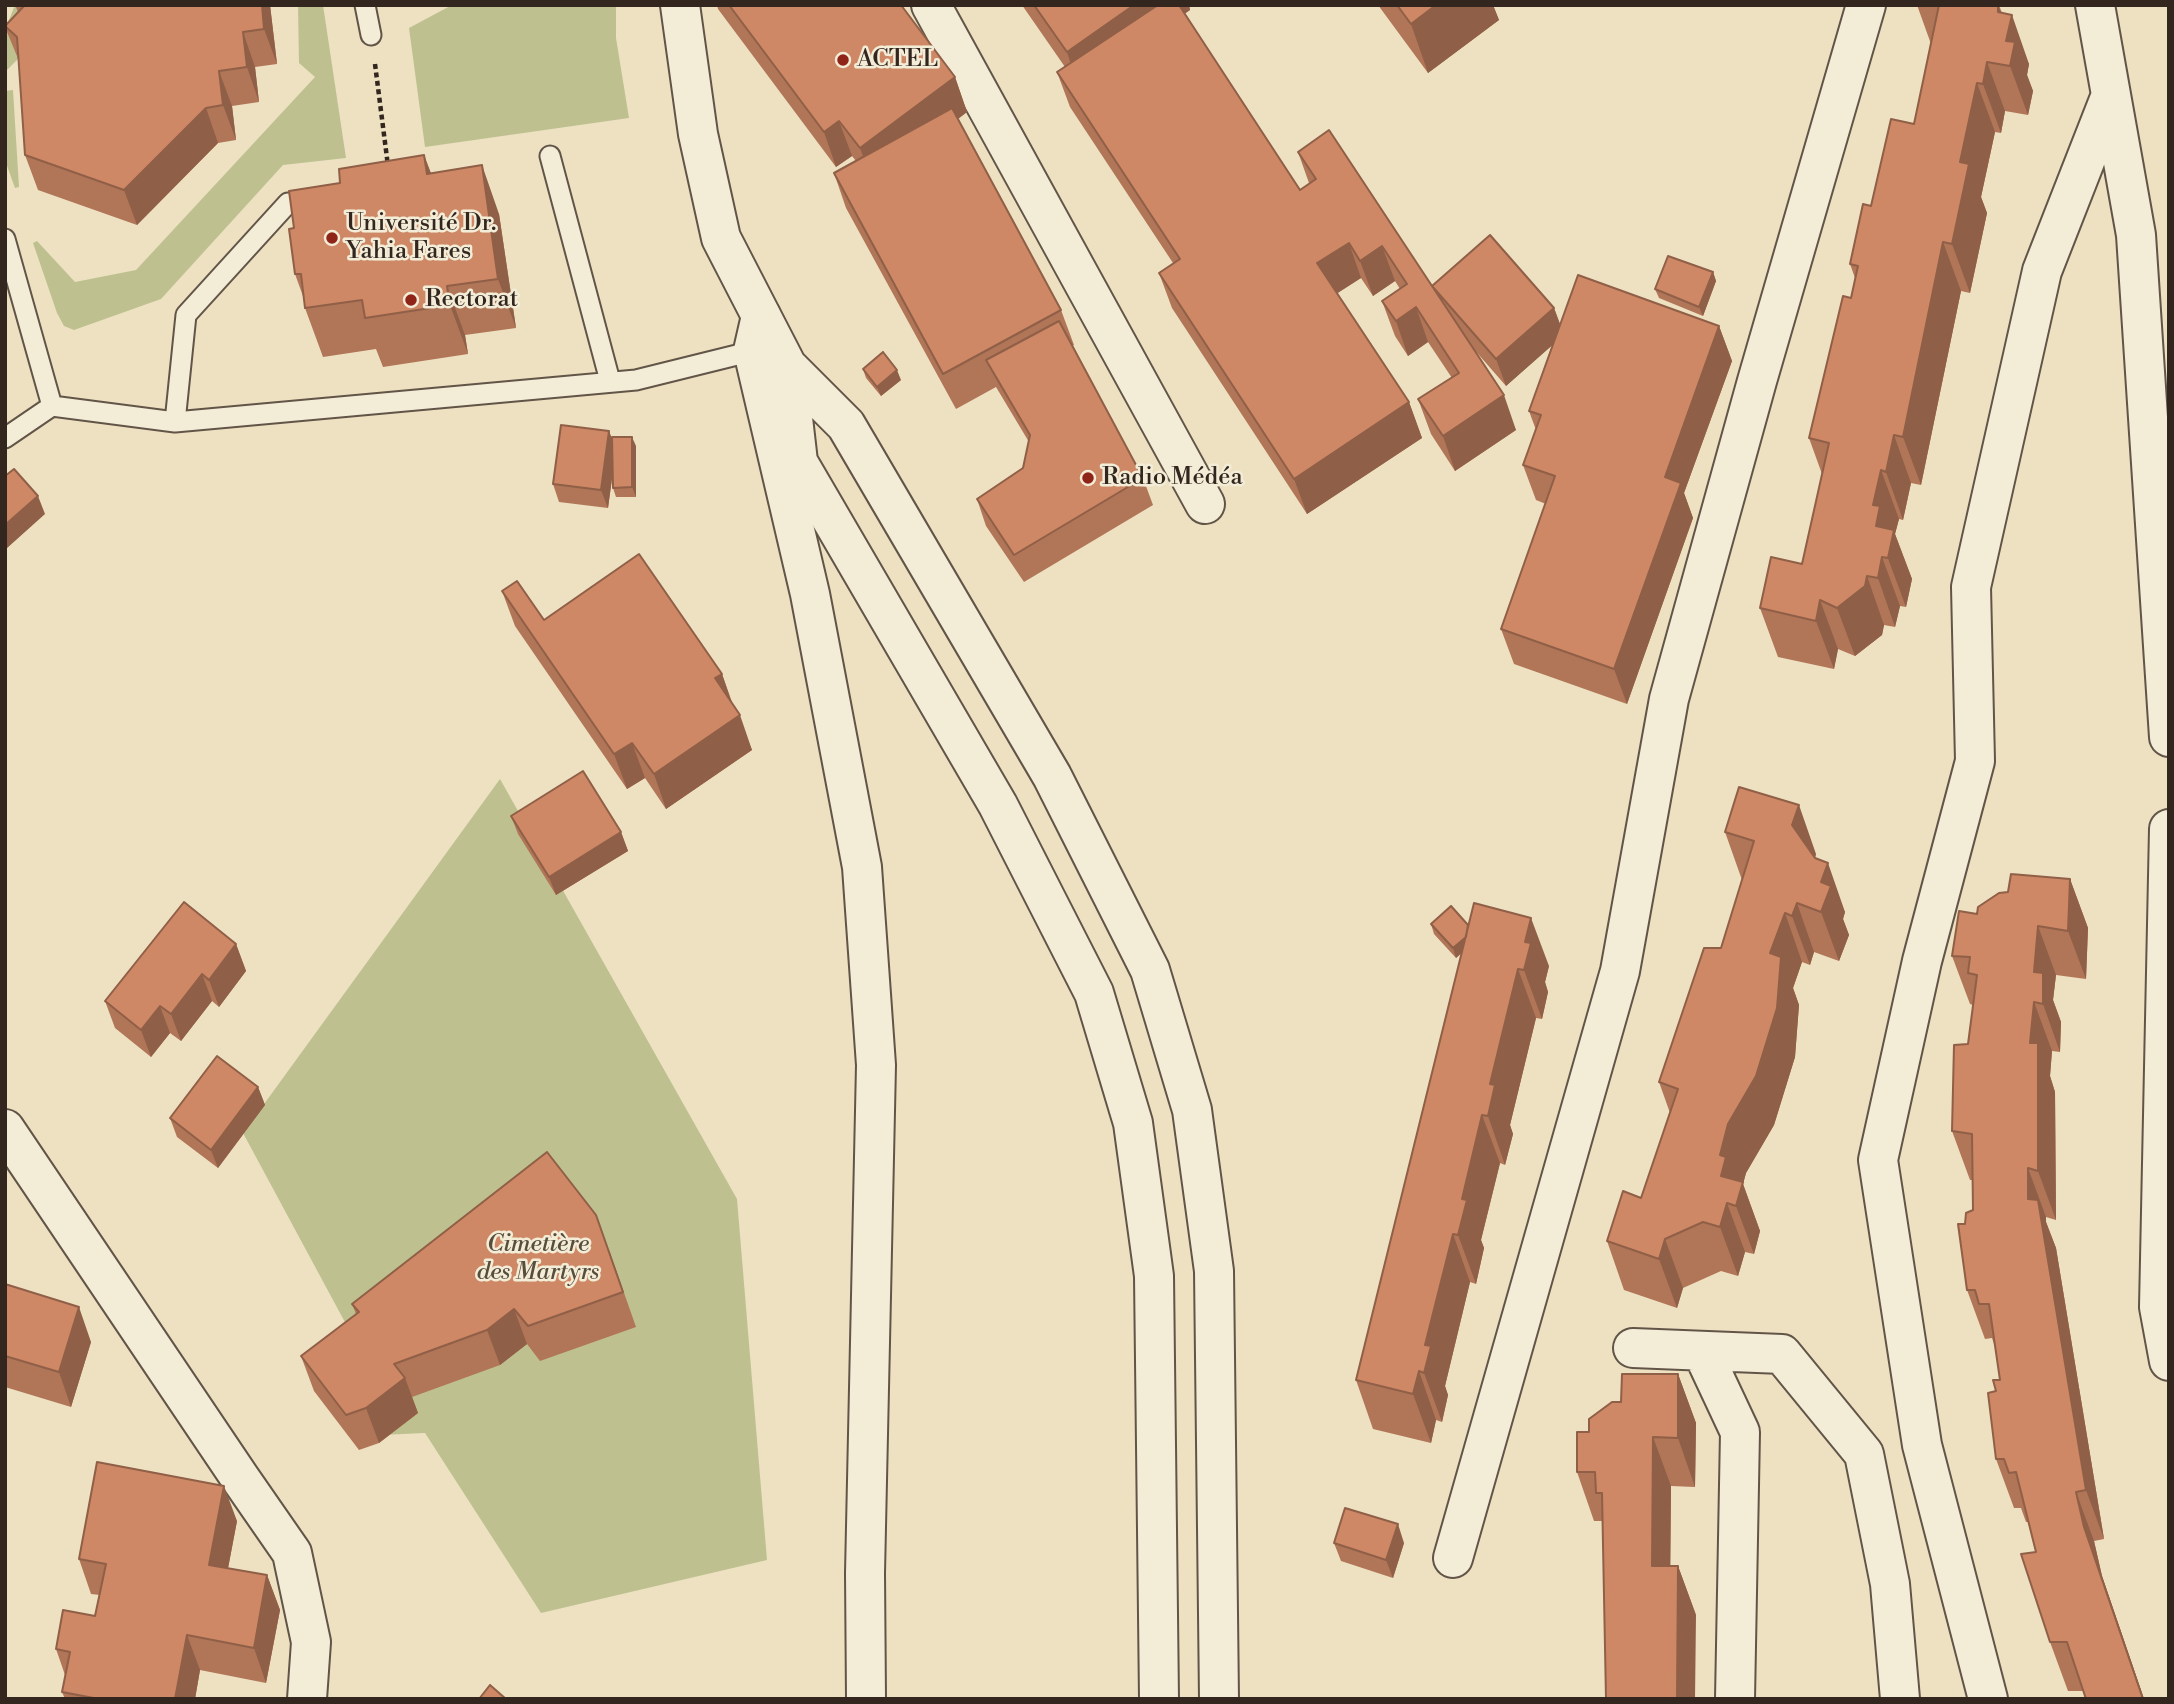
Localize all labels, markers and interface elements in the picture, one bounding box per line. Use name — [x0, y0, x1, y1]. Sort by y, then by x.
place label: ACTEL — [857, 46, 938, 74]
marker: ACTEL — [835, 52, 851, 68]
place label: Université Dr. Yahia Fares — [346, 210, 496, 266]
marker: Université Dr. Yahia Fares — [324, 230, 340, 246]
place label: Rectorat — [425, 286, 518, 314]
marker: Rectorat — [403, 292, 419, 308]
place label: Radio Médéa — [1102, 464, 1243, 492]
marker: Radio Médéa — [1080, 470, 1096, 486]
park label: Cimetière des Martyrs — [477, 1231, 599, 1287]

